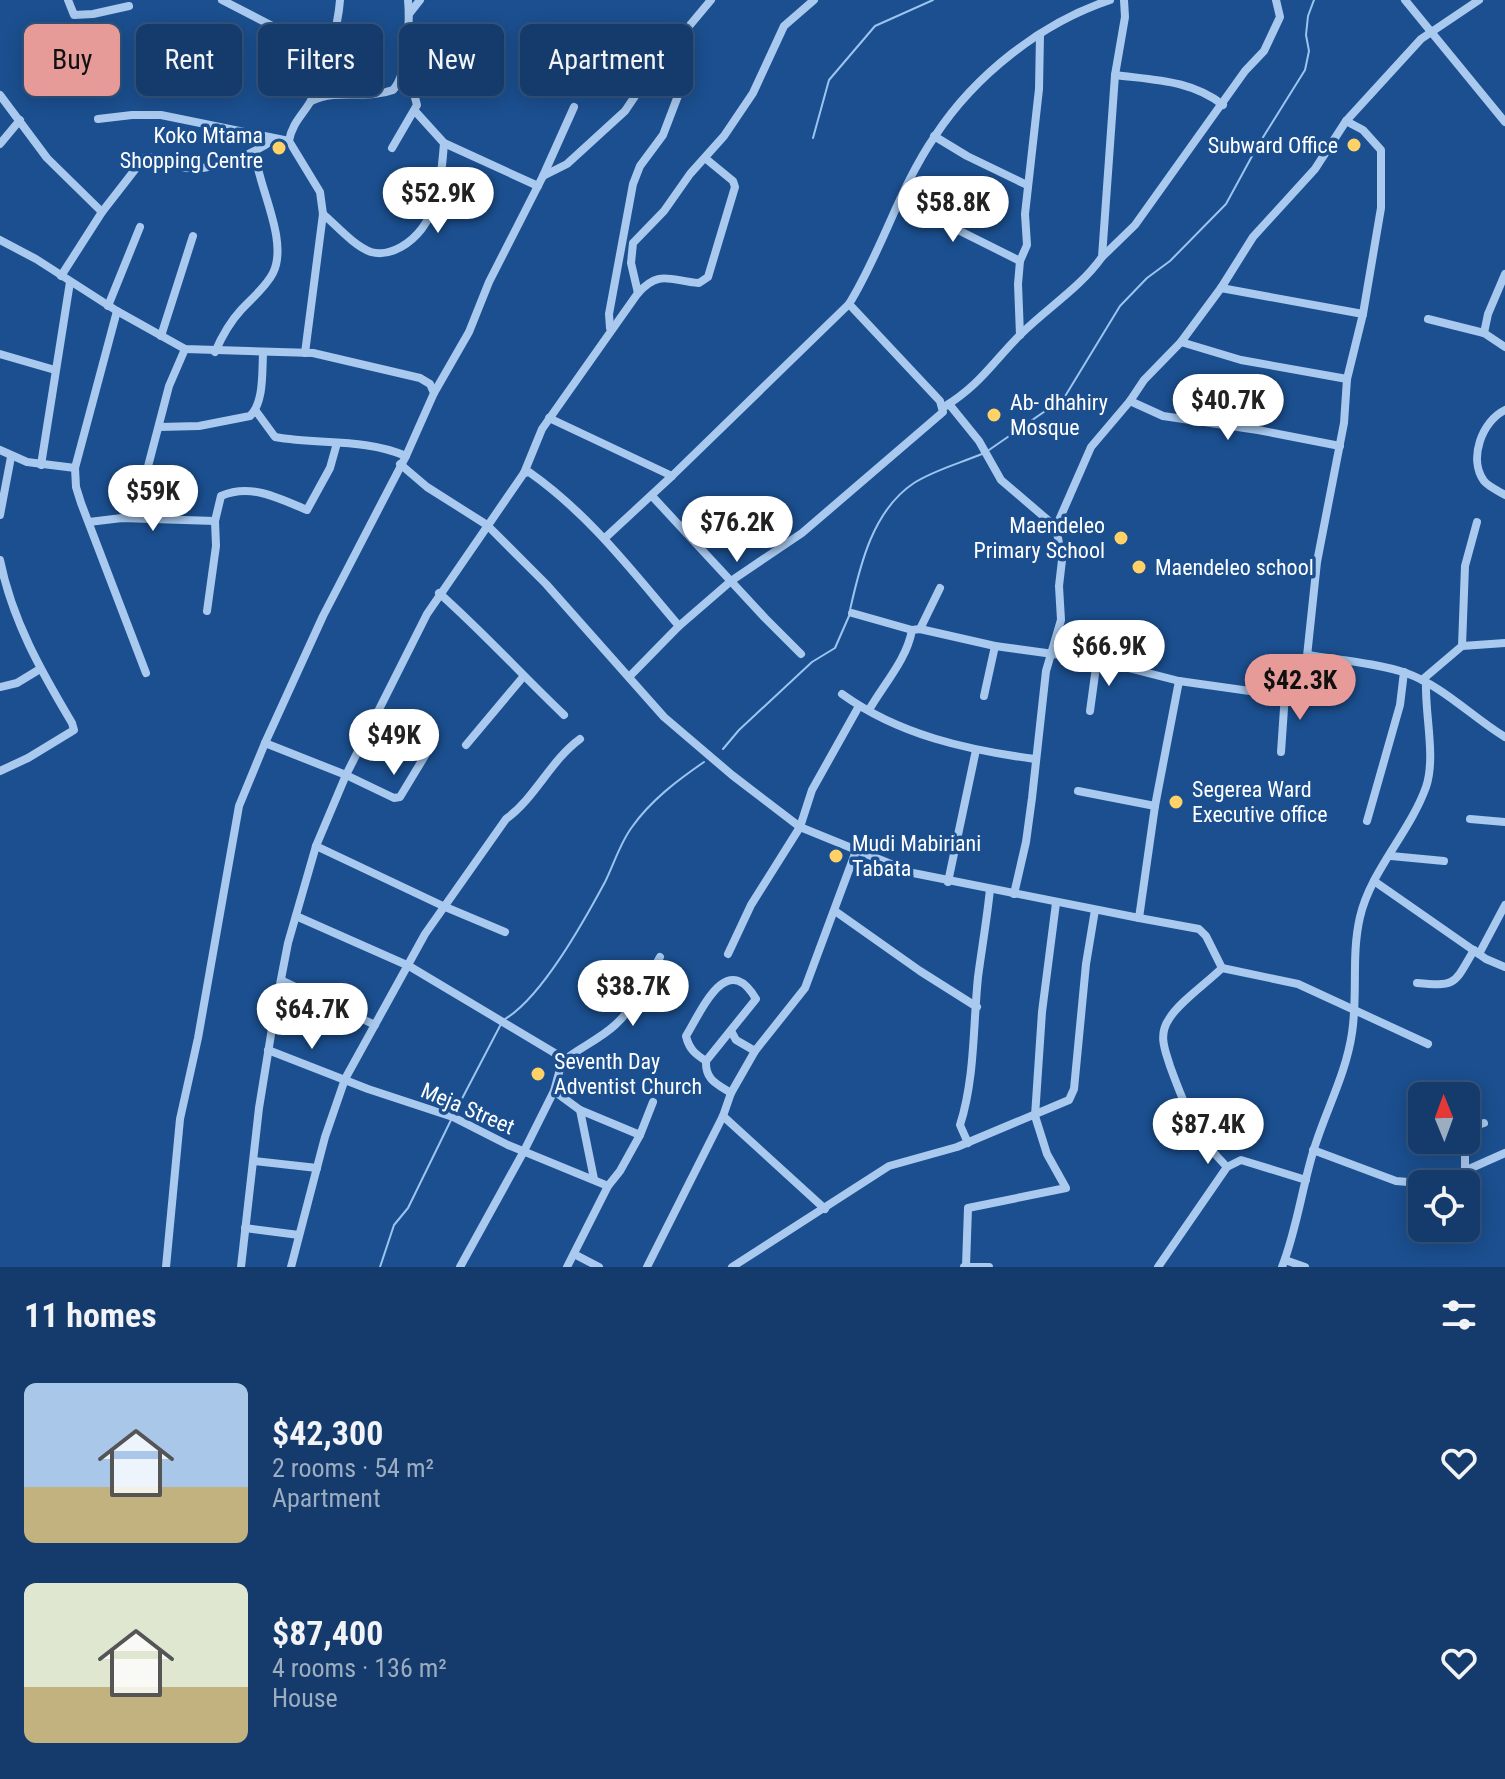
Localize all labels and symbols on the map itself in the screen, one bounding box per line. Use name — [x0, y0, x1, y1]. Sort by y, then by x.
place label: Koko Mtama Shopping Centre — [120, 123, 263, 173]
place label: Subward Office — [1208, 133, 1338, 158]
marker: Subward Office — [1345, 136, 1363, 154]
marker: Koko Mtama Shopping Centre — [270, 139, 288, 157]
pin: $52.9K — [373, 167, 503, 235]
pin: $58.8K — [888, 176, 1018, 244]
pin: $40.7K — [1163, 374, 1293, 442]
place label: Ab- dhahiry Mosque — [1010, 390, 1108, 440]
marker: Ab- dhahiry Mosque — [985, 406, 1003, 424]
pin: $59K — [106, 465, 200, 533]
pin: $76.2K — [672, 496, 802, 564]
place label: Maendeleo Primary School — [974, 513, 1105, 563]
marker: Maendeleo Primary School — [1112, 529, 1130, 547]
place label: Maendeleo school — [1155, 555, 1314, 580]
marker: Maendeleo school — [1130, 558, 1148, 576]
pin: $66.9K — [1044, 620, 1174, 688]
pin: $42.3K — [1235, 654, 1365, 722]
pin: $49K — [347, 709, 441, 777]
place label: Segerea Ward Executive office — [1192, 777, 1328, 827]
marker: Segerea Ward Executive office — [1167, 793, 1185, 811]
place label: Mudi Mabiriani Tabata — [852, 831, 981, 881]
marker: Mudi Mabiriani Tabata — [827, 847, 845, 865]
pin: $38.7K — [568, 960, 698, 1028]
pin: $64.7K — [247, 983, 377, 1051]
place label: Seventh Day Adventist Church — [554, 1049, 702, 1099]
marker: Seventh Day Adventist Church — [529, 1065, 547, 1083]
street label: Meja Street — [417, 1078, 518, 1139]
north arrow — [1408, 1082, 1480, 1154]
pin: $87.4K — [1143, 1098, 1273, 1166]

